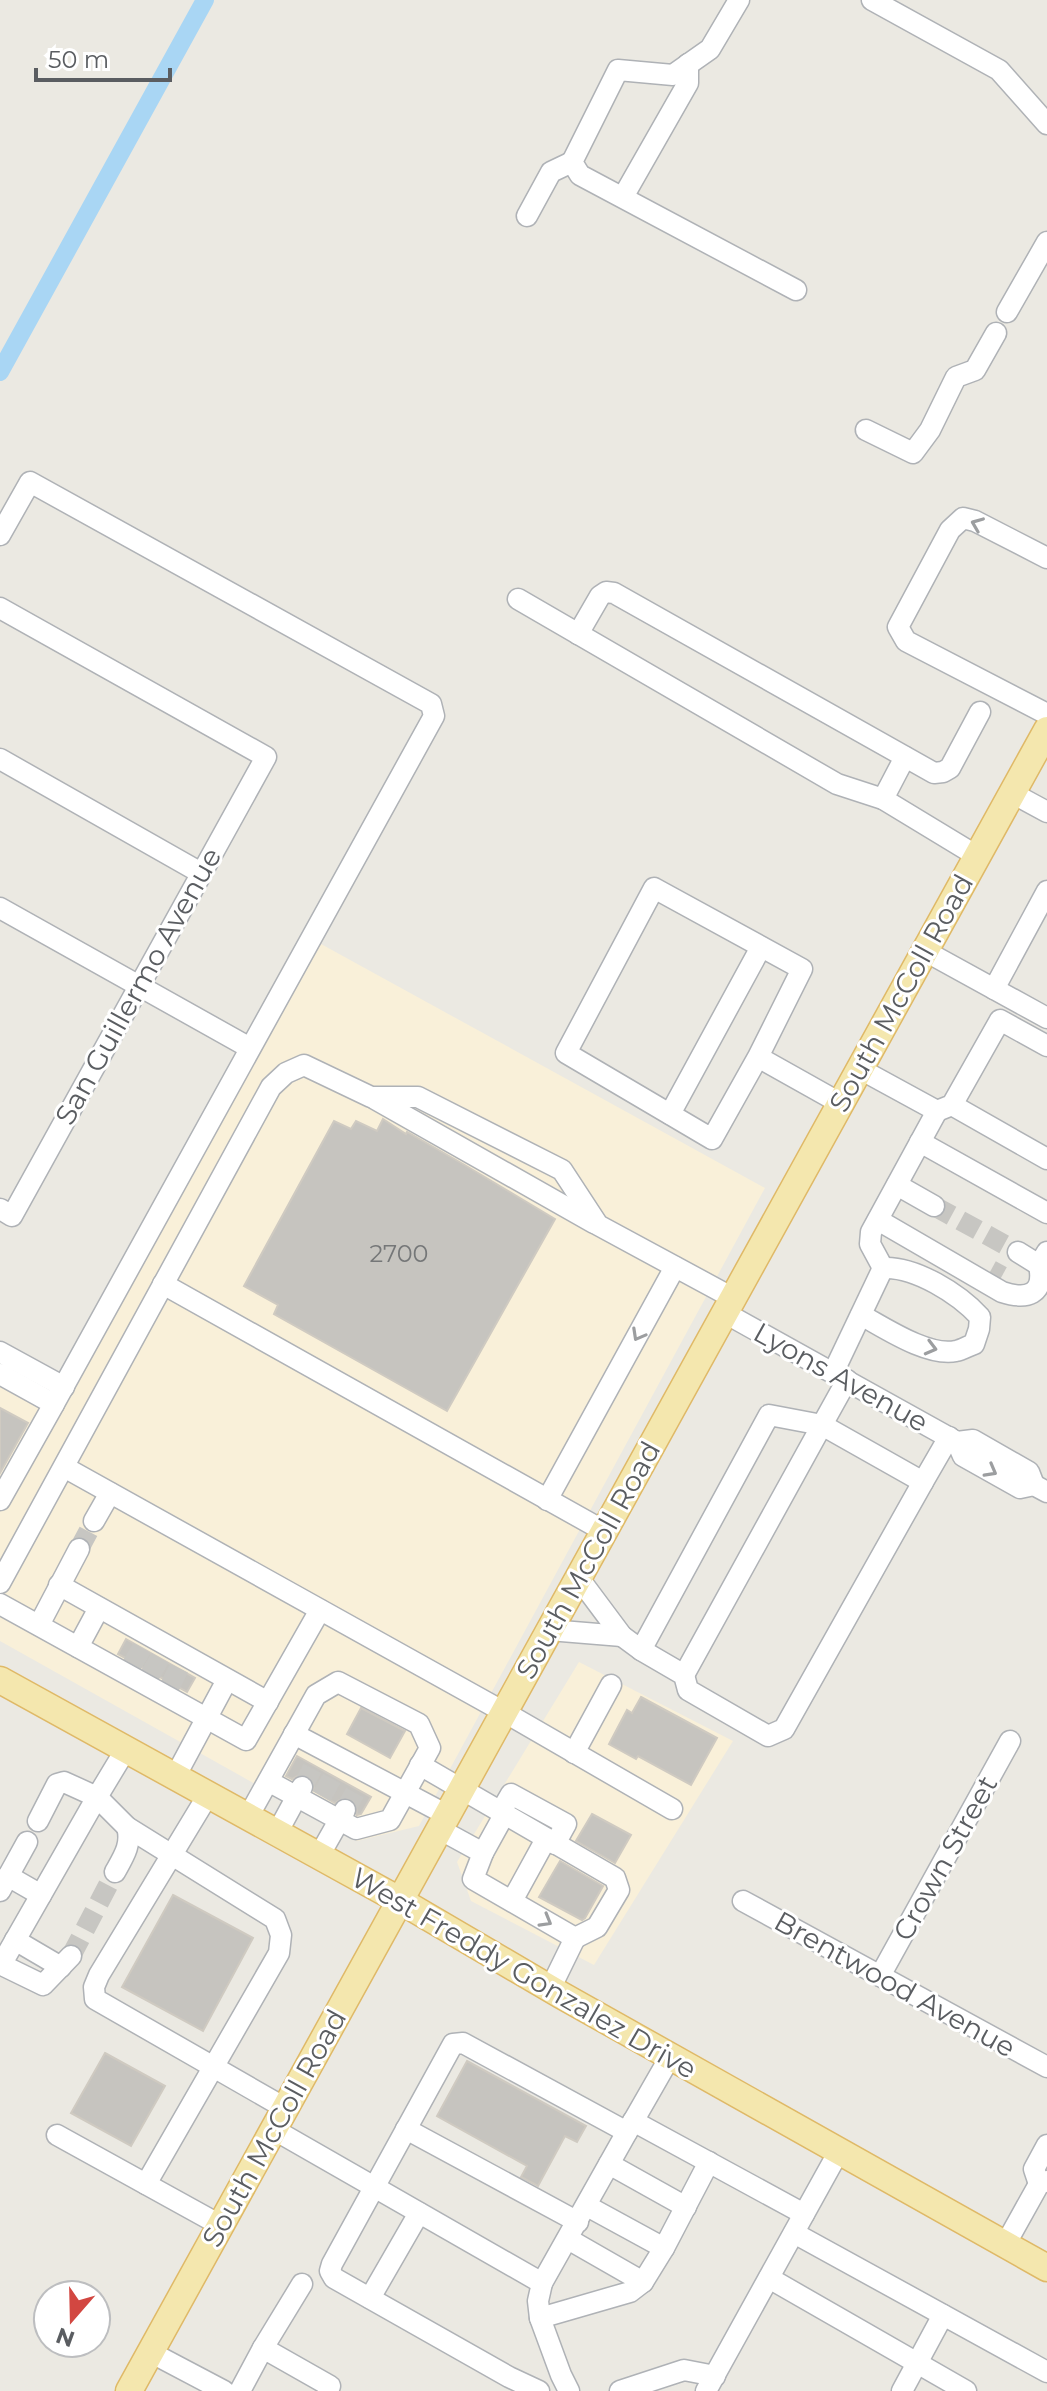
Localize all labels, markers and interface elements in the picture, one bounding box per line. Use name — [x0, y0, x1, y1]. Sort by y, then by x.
scale bar — [36, 32, 170, 82]
text: 50 m — [48, 45, 109, 74]
one-way arrow — [971, 517, 985, 534]
street label: San Guillermo Avenue — [48, 842, 228, 1130]
street label: South McColl Road — [822, 868, 980, 1118]
house number: 2700 — [369, 1239, 429, 1268]
street label: Lyons Avenue — [748, 1315, 934, 1439]
one-way arrow — [632, 1327, 647, 1341]
one-way arrow — [923, 1339, 937, 1355]
street label: South McColl Road — [509, 1435, 667, 1685]
one-way arrow — [983, 1462, 997, 1477]
street label: Crown Street — [886, 1770, 1004, 1946]
street label: West Freddy Gonzalez Drive — [345, 1860, 703, 2086]
street label: Brentwood Avenue — [769, 1904, 1021, 2064]
one-way arrow — [537, 1911, 552, 1927]
street label: South McColl Road — [195, 2003, 353, 2253]
north arrow — [32, 2279, 112, 2359]
text: N — [52, 2322, 78, 2353]

